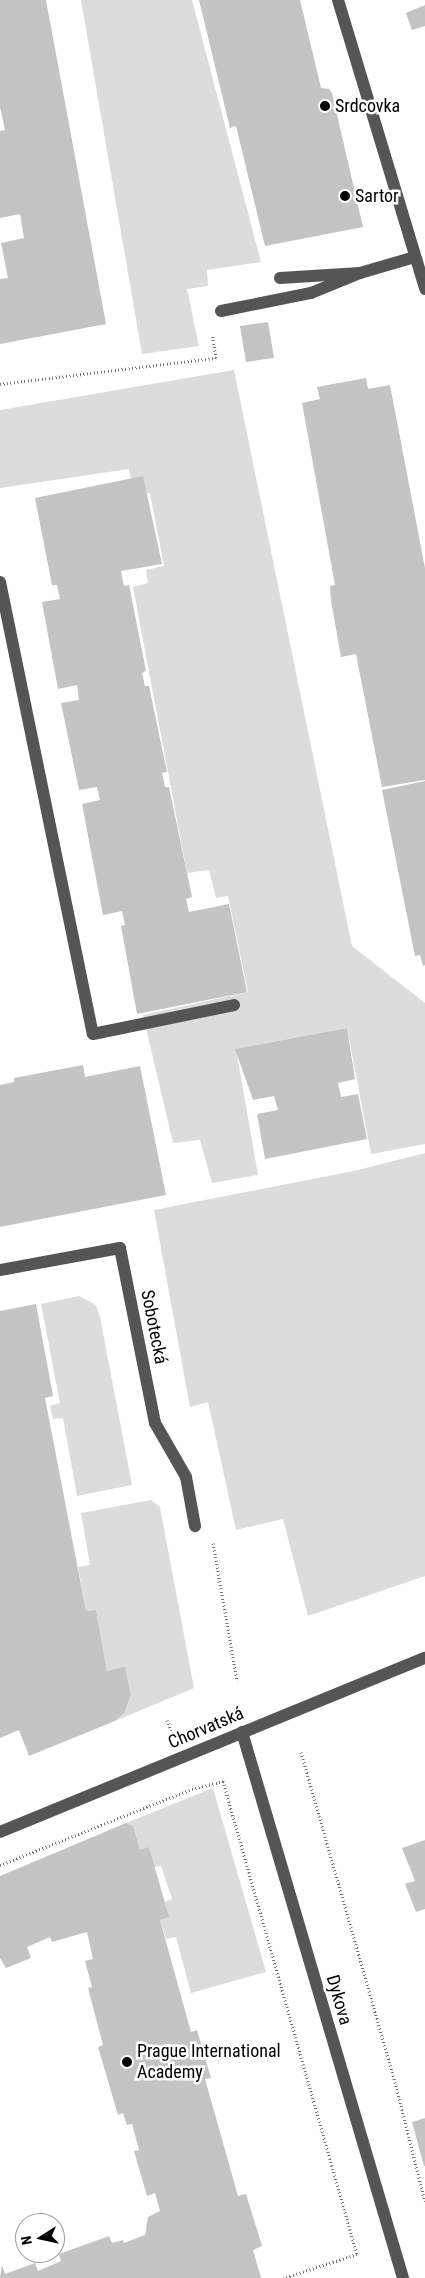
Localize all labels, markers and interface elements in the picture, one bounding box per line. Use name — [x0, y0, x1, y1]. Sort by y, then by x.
place label: Srdcovka — [335, 95, 400, 117]
marker: Srdcovka — [319, 100, 331, 112]
place label: Sartor — [355, 185, 399, 207]
marker: Sartor — [339, 190, 351, 202]
street label: Sobotecká — [136, 1288, 172, 1366]
street label: Chorvatská — [165, 1702, 247, 1754]
street label: Dykova — [322, 1973, 356, 2027]
place label: Prague International Academy — [137, 2041, 281, 2084]
marker: Prague International Academy — [121, 2056, 133, 2068]
north arrow — [15, 2213, 65, 2263]
text: N — [18, 2235, 35, 2246]

